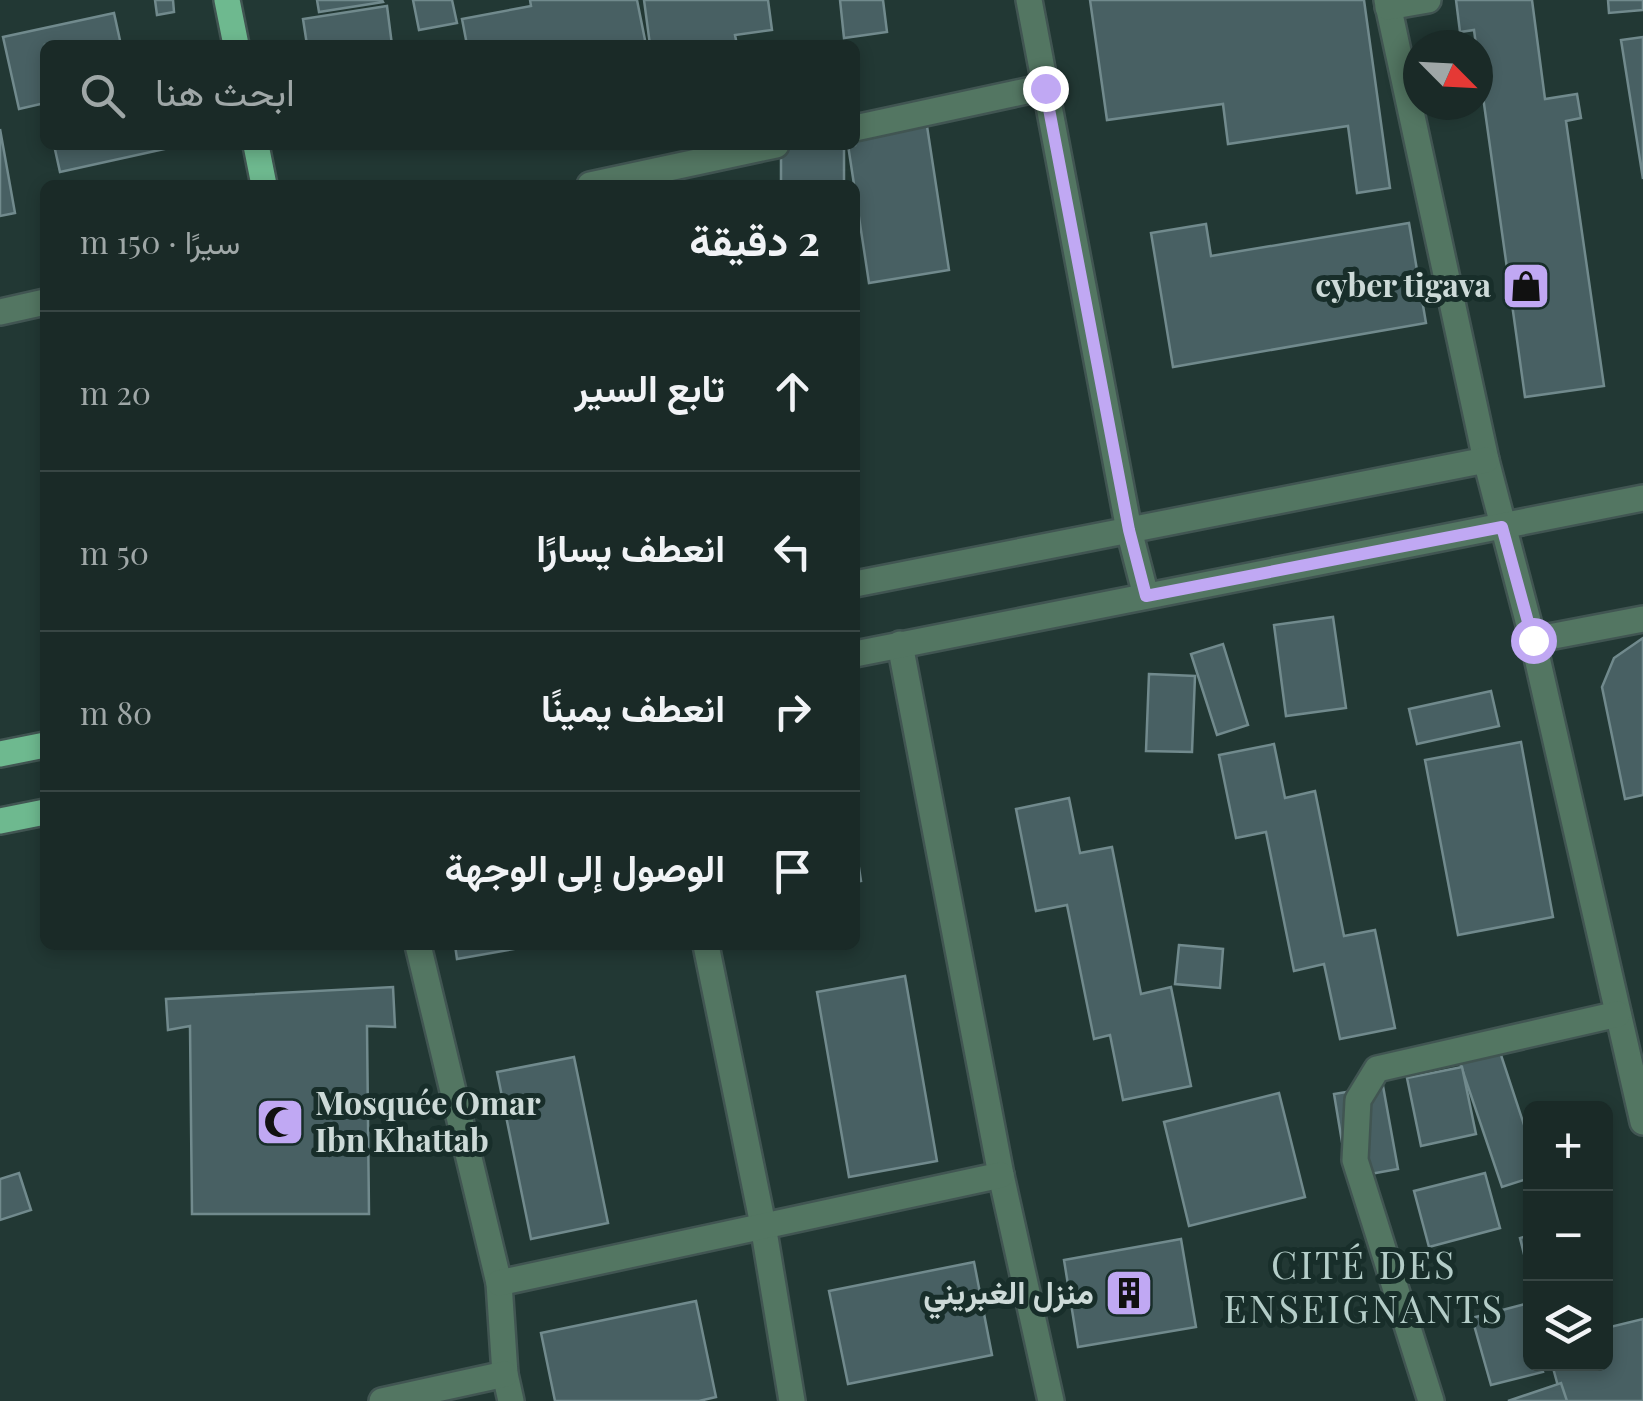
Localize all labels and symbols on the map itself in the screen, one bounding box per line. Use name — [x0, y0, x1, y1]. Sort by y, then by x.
north arrow — [1403, 30, 1493, 120]
route end — [1023, 66, 1069, 112]
shop icon: cyber tigava — [1500, 260, 1552, 312]
place label: cyber tigava — [1315, 262, 1491, 305]
route start — [1511, 618, 1557, 664]
place label: Mosquée Omar Ibn Khattab — [315, 1080, 541, 1160]
mosque icon: Mosquée Omar Ibn Khattab — [254, 1096, 306, 1148]
district label: CITÉ DES ENSEIGNANTS — [1223, 1238, 1505, 1333]
building icon: منزل الغبريني — [1103, 1267, 1155, 1319]
place label: منزل الغبريني — [923, 1269, 1094, 1320]

